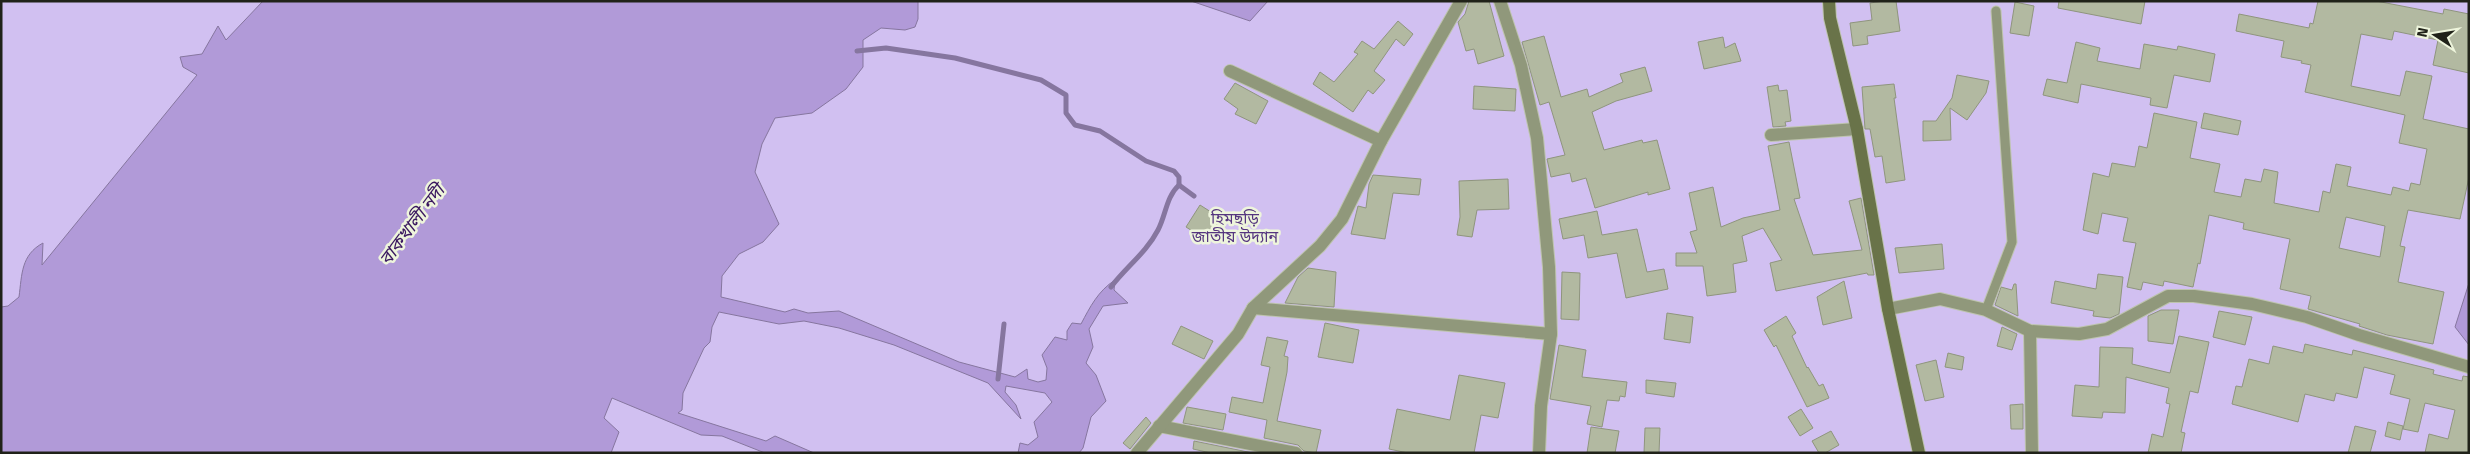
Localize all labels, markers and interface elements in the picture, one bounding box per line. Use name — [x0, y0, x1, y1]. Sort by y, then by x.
north arrow — [2410, 10, 2460, 60]
text: N — [2413, 26, 2432, 39]
water label: বাকখালী নদী — [375, 178, 451, 270]
park label: হিমছড়ি জাতীয় উদ্যান — [1191, 209, 1279, 246]

